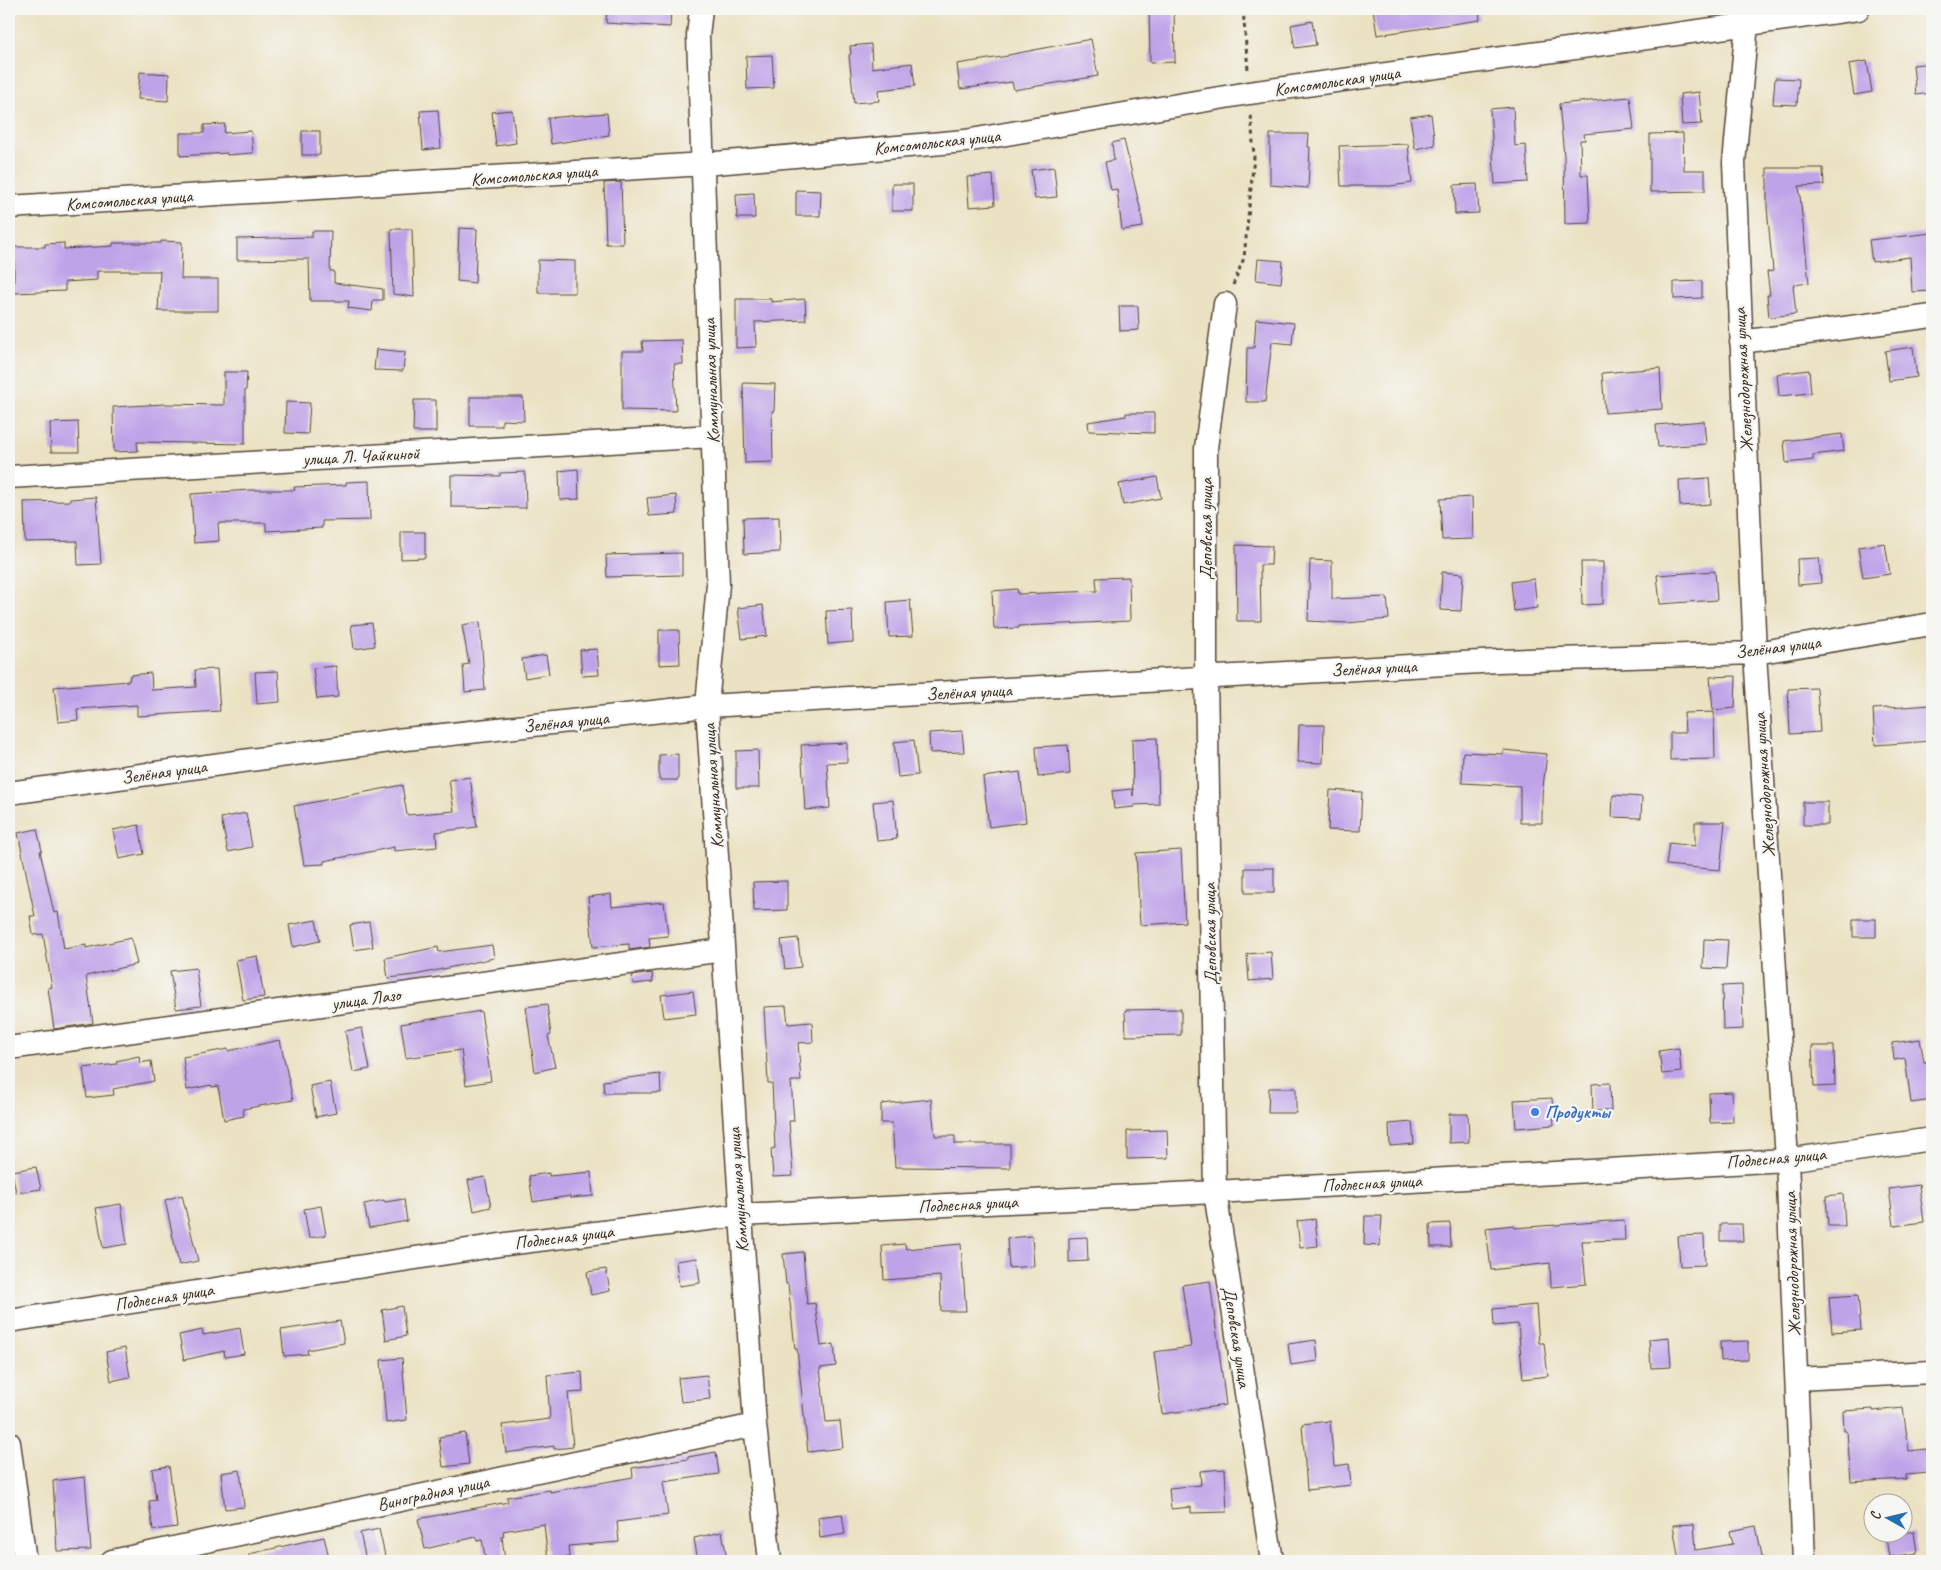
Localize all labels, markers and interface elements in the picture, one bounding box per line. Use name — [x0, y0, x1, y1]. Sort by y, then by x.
street label: Комсомольская улица — [1273, 61, 1403, 101]
street label: Комсомольская улица — [873, 124, 1003, 160]
street label: Комсомольская улица — [470, 159, 600, 190]
street label: Комсомольская улица — [65, 184, 195, 215]
street label: Железнодорожная улица — [1728, 306, 1759, 453]
street label: Коммунальная улица — [698, 316, 724, 444]
street label: улица Л. Чайкиной — [301, 442, 421, 470]
street label: Деповская улица — [1195, 477, 1217, 580]
street label: Зелёная улица — [1734, 631, 1824, 663]
street label: Зелёная улица — [1331, 655, 1419, 681]
street label: Зелёная улица — [926, 679, 1014, 705]
street label: Зелёная улица — [522, 706, 611, 737]
street label: Железнодорожная улица — [1748, 711, 1781, 858]
street label: Коммунальная улица — [698, 721, 728, 849]
street label: Зелёная улица — [120, 755, 210, 789]
street label: Деповская улица — [1198, 882, 1222, 985]
street label: улица Лазо — [329, 983, 403, 1015]
place label: Продукты — [1545, 1101, 1612, 1123]
marker: Продукты — [1529, 1106, 1541, 1118]
street label: Коммунальная улица — [723, 1125, 753, 1253]
street label: Подлесная улица — [1725, 1143, 1828, 1173]
street label: Подлесная улица — [1322, 1169, 1424, 1197]
street label: Подлесная улица — [918, 1190, 1020, 1218]
street label: Железнодорожная улица — [1778, 1190, 1807, 1337]
street label: Подлесная улица — [513, 1220, 616, 1254]
street label: Подлесная улица — [113, 1278, 216, 1316]
street label: Деповская улица — [1218, 1285, 1256, 1390]
street label: Виноградная улица — [375, 1470, 493, 1516]
north arrow — [1864, 1492, 1914, 1542]
text: С — [1867, 1510, 1885, 1521]

